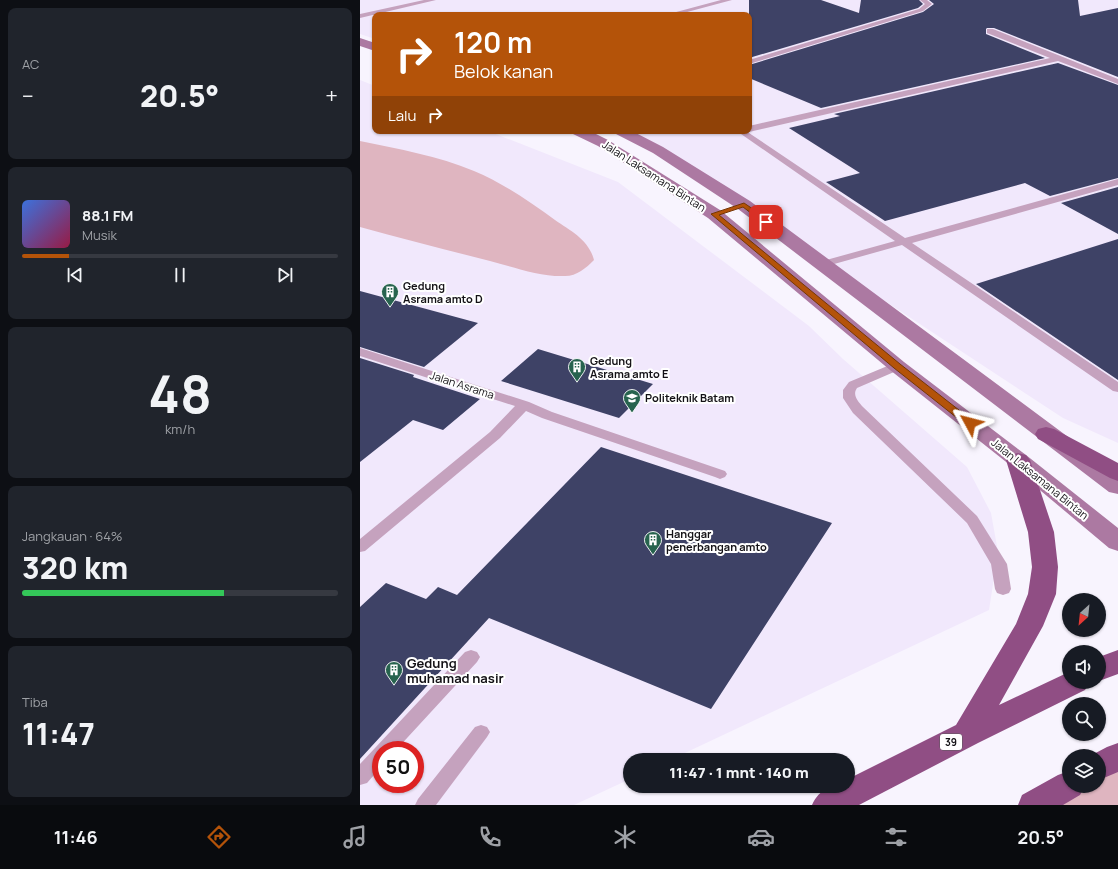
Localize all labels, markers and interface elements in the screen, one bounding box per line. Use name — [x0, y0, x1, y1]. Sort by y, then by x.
text: 120 m — [454, 23, 532, 61]
icon: right — [388, 28, 440, 80]
text: AC — [22, 55, 39, 73]
text: Belok kanan — [454, 59, 553, 83]
text: 20.5° — [140, 75, 219, 116]
text: − — [22, 81, 34, 111]
text: + — [325, 81, 338, 111]
icon: right — [424, 104, 446, 126]
text: Lalu — [388, 105, 416, 126]
street label: Jalan Laksamana Bintan — [600, 136, 709, 215]
text: 88.1 FM — [82, 205, 133, 226]
pin — [749, 205, 783, 239]
icon: arrive — [755, 211, 777, 233]
text: Musik — [82, 226, 117, 244]
icon: previous — [64, 264, 86, 286]
icon: pause — [169, 264, 191, 286]
icon: next — [274, 264, 296, 286]
place label: Gedung Asrama amto D — [403, 278, 483, 306]
building icon: Gedung Asrama amto D — [380, 282, 400, 307]
place label: Gedung Asrama amto E — [590, 353, 668, 381]
building icon: Gedung Asrama amto E — [567, 357, 587, 382]
text: 48 — [148, 358, 212, 429]
street label: Jalan Asrama — [428, 367, 496, 402]
school or university icon: Politeknik Batam — [622, 388, 642, 413]
place label: Politeknik Batam — [645, 390, 734, 405]
position arrow — [949, 402, 991, 444]
text: km/h — [165, 420, 195, 438]
street label: Jalan Laksamana Bintan — [989, 435, 1092, 522]
place label: Hanggar penerbangan amto — [666, 526, 767, 554]
text: Jangkauan · 64% — [22, 527, 123, 545]
building icon: Hanggar penerbangan amto — [643, 530, 663, 555]
text: 320 km — [22, 547, 128, 588]
north arrow — [1062, 593, 1106, 637]
map controls — [1062, 593, 1106, 793]
button: sound — [1062, 645, 1106, 689]
place label: Gedung muhamad nasir — [407, 654, 504, 687]
building icon: Gedung muhamad nasir — [384, 660, 404, 685]
text: Tiba — [22, 693, 48, 711]
button: search — [1062, 697, 1106, 741]
text: 11:47 — [22, 713, 95, 754]
road number: 39 — [940, 734, 962, 750]
speed limit sign: 50 — [372, 741, 424, 793]
button: layers — [1062, 749, 1106, 793]
text: 11:47 · 1 mnt · 140 m — [669, 762, 809, 783]
icon: directions — [205, 823, 233, 851]
icon: music — [341, 823, 369, 851]
icon: phone — [476, 823, 504, 851]
icon: climate — [611, 823, 639, 851]
icon: car — [747, 823, 775, 851]
icon: filters — [882, 823, 910, 851]
text: 11:46 — [54, 825, 98, 849]
text: 20.5° — [1018, 825, 1064, 849]

